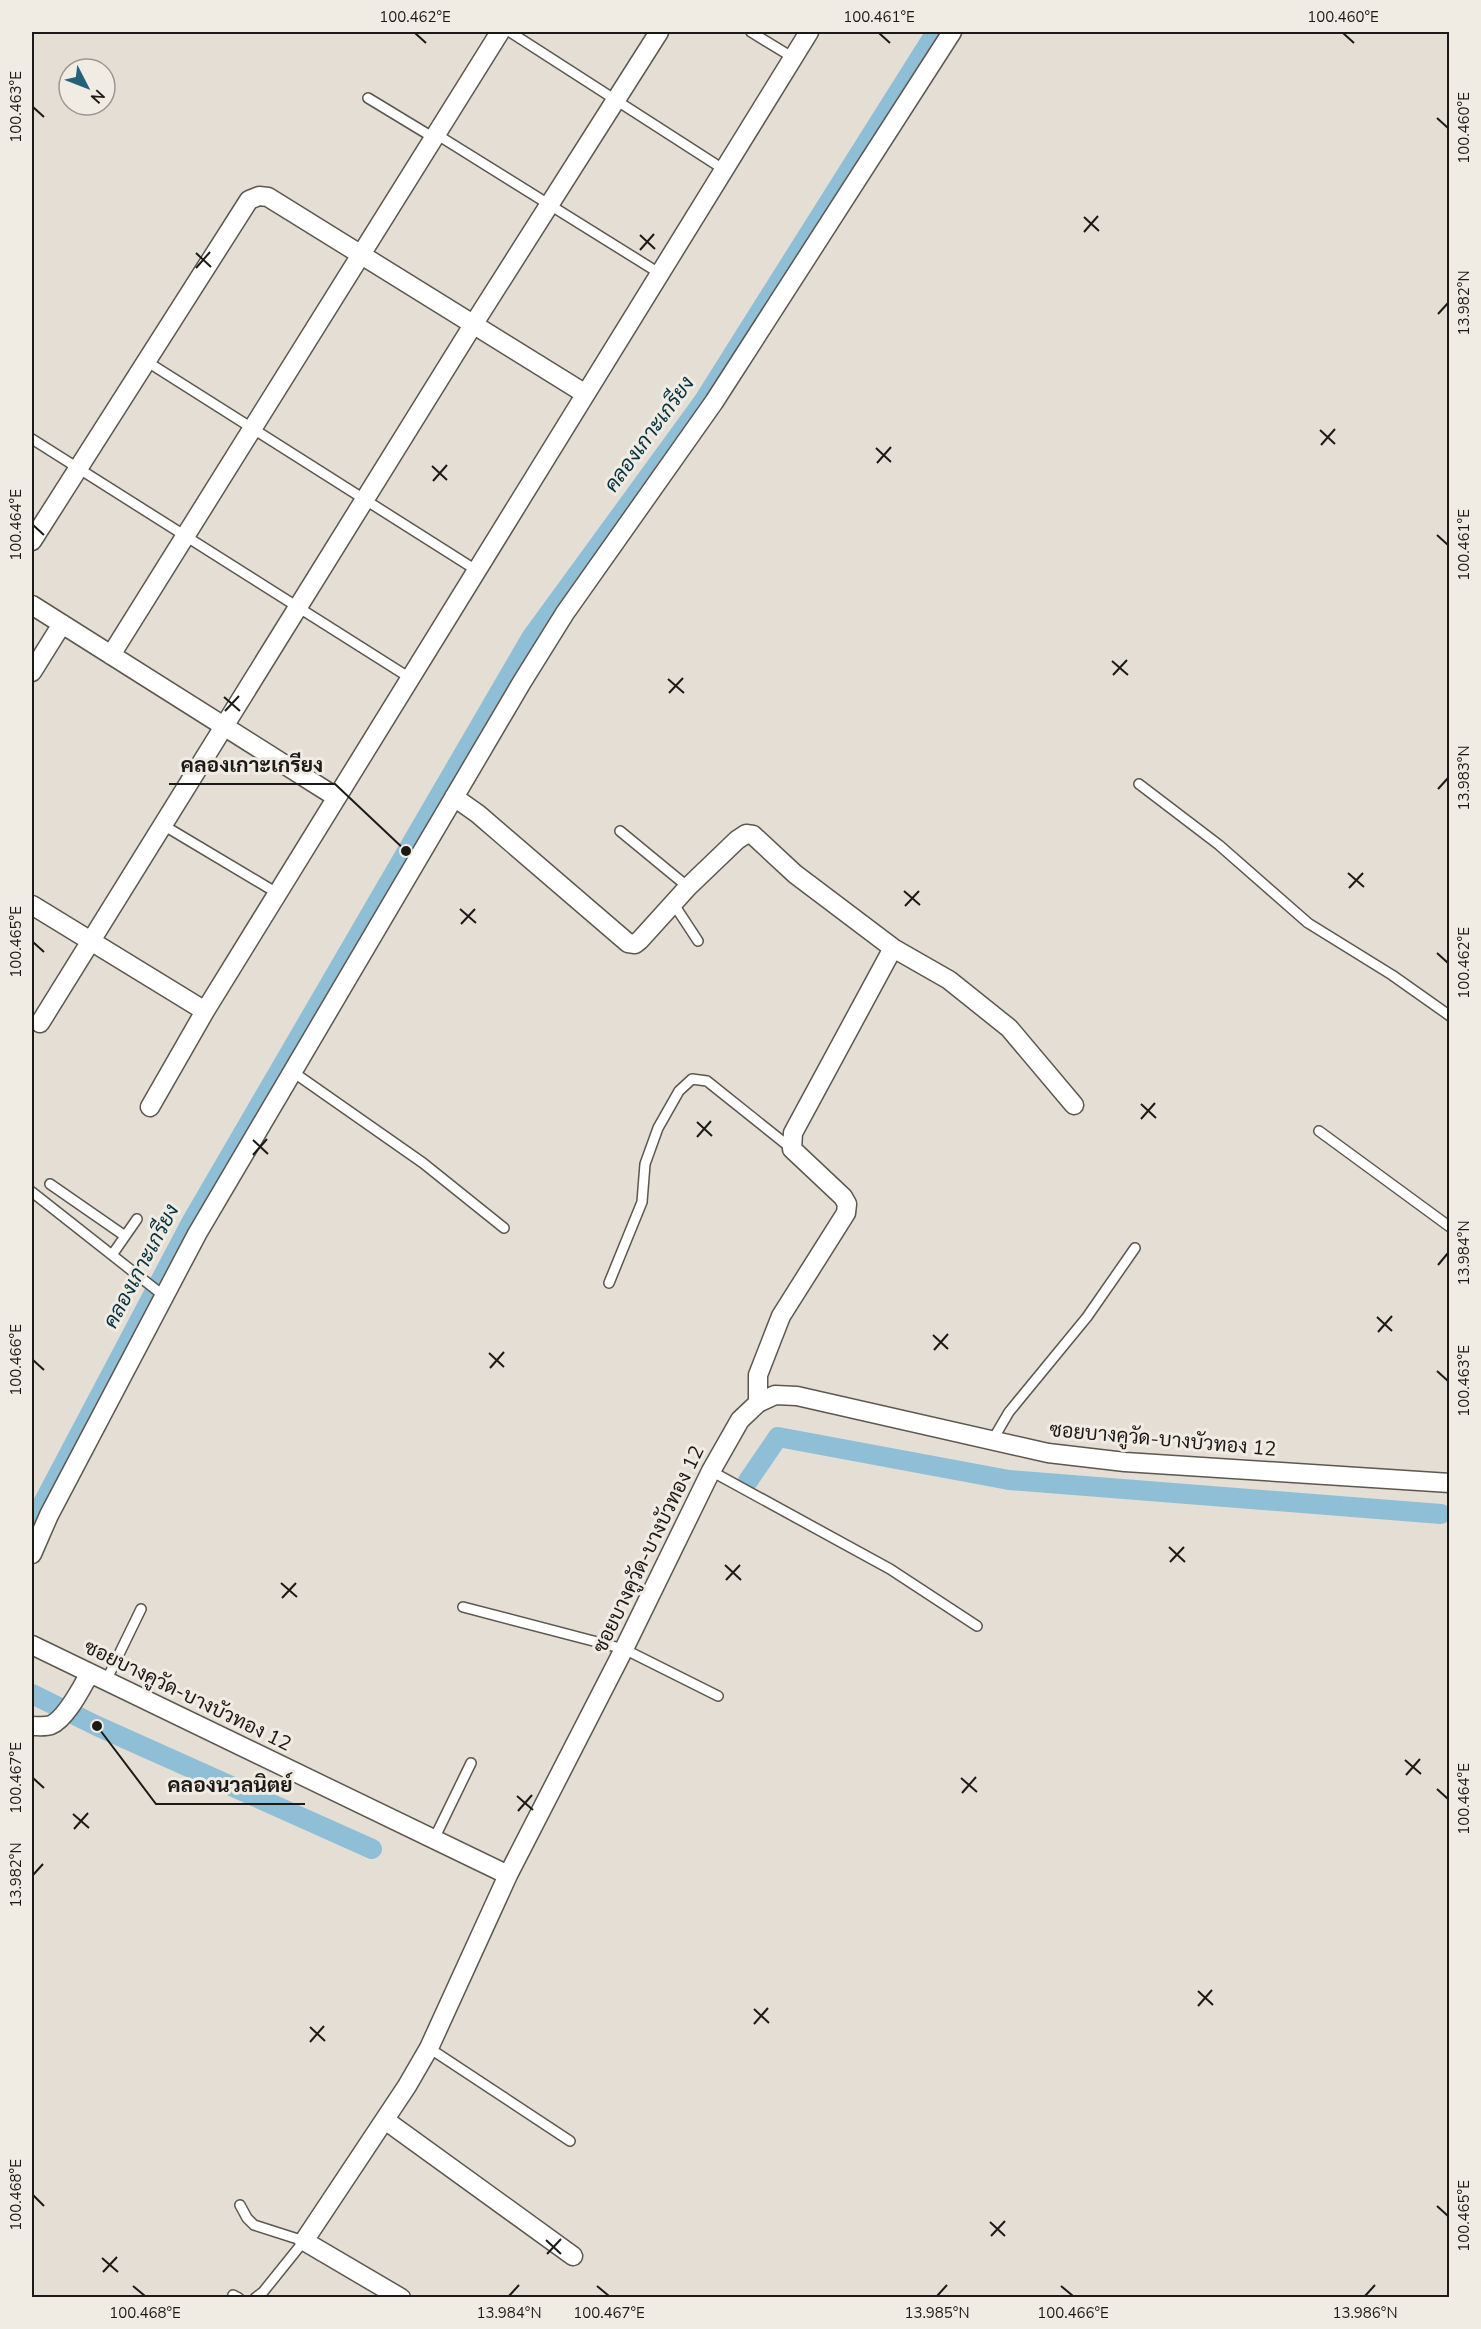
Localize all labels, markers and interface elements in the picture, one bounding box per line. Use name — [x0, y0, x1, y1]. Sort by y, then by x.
text: 100.462°E — [379, 7, 451, 27]
text: 100.461°E — [843, 7, 915, 27]
text: 100.460°E — [1307, 7, 1379, 27]
north arrow — [57, 57, 117, 117]
text: 100.463°E — [6, 71, 26, 143]
text: N — [85, 85, 110, 108]
text: 100.460°E — [1454, 92, 1474, 164]
text: 13.982°N — [1454, 270, 1474, 336]
water label: คลองเกาะเกรียง — [597, 370, 701, 498]
text: 100.464°E — [6, 489, 26, 561]
text: 100.461°E — [1454, 509, 1474, 581]
callout: คลองเกาะเกรียง — [169, 745, 335, 784]
text: 13.983°N — [1454, 745, 1474, 811]
text: คลองเกาะเกรียง — [181, 751, 323, 779]
text: 100.465°E — [6, 906, 26, 978]
text: 100.462°E — [1454, 927, 1474, 999]
water label: คลองเกาะเกรียง — [96, 1199, 186, 1333]
text: 13.984°N — [1454, 1220, 1474, 1286]
text: 100.466°E — [6, 1324, 26, 1396]
text: 100.463°E — [1454, 1345, 1474, 1417]
street label: ซอยบางคูวัด-บางบัวทอง 12 — [1048, 1416, 1278, 1464]
street label: ซอยบางคูวัด-บางบัวทอง 12 — [586, 1441, 711, 1658]
street label: ซอยบางคูวัด-บางบัวทอง 12 — [79, 1633, 296, 1758]
text: 100.467°E — [6, 1742, 26, 1814]
text: 100.464°E — [1454, 1763, 1474, 1835]
callout: คลองนวลนิตย์ — [156, 1765, 305, 1804]
text: คลองนวลนิตย์ — [167, 1771, 294, 1799]
text: 13.982°N — [6, 1842, 26, 1908]
text: 100.468°E — [6, 2159, 26, 2231]
text: 100.465°E — [1454, 2180, 1474, 2252]
text: 100.468°E — [109, 2303, 181, 2323]
text: 13.984°N — [476, 2303, 542, 2323]
text: 100.467°E — [573, 2303, 645, 2323]
text: 13.985°N — [904, 2303, 970, 2323]
text: 100.466°E — [1037, 2303, 1109, 2323]
text: 13.986°N — [1332, 2303, 1398, 2323]

